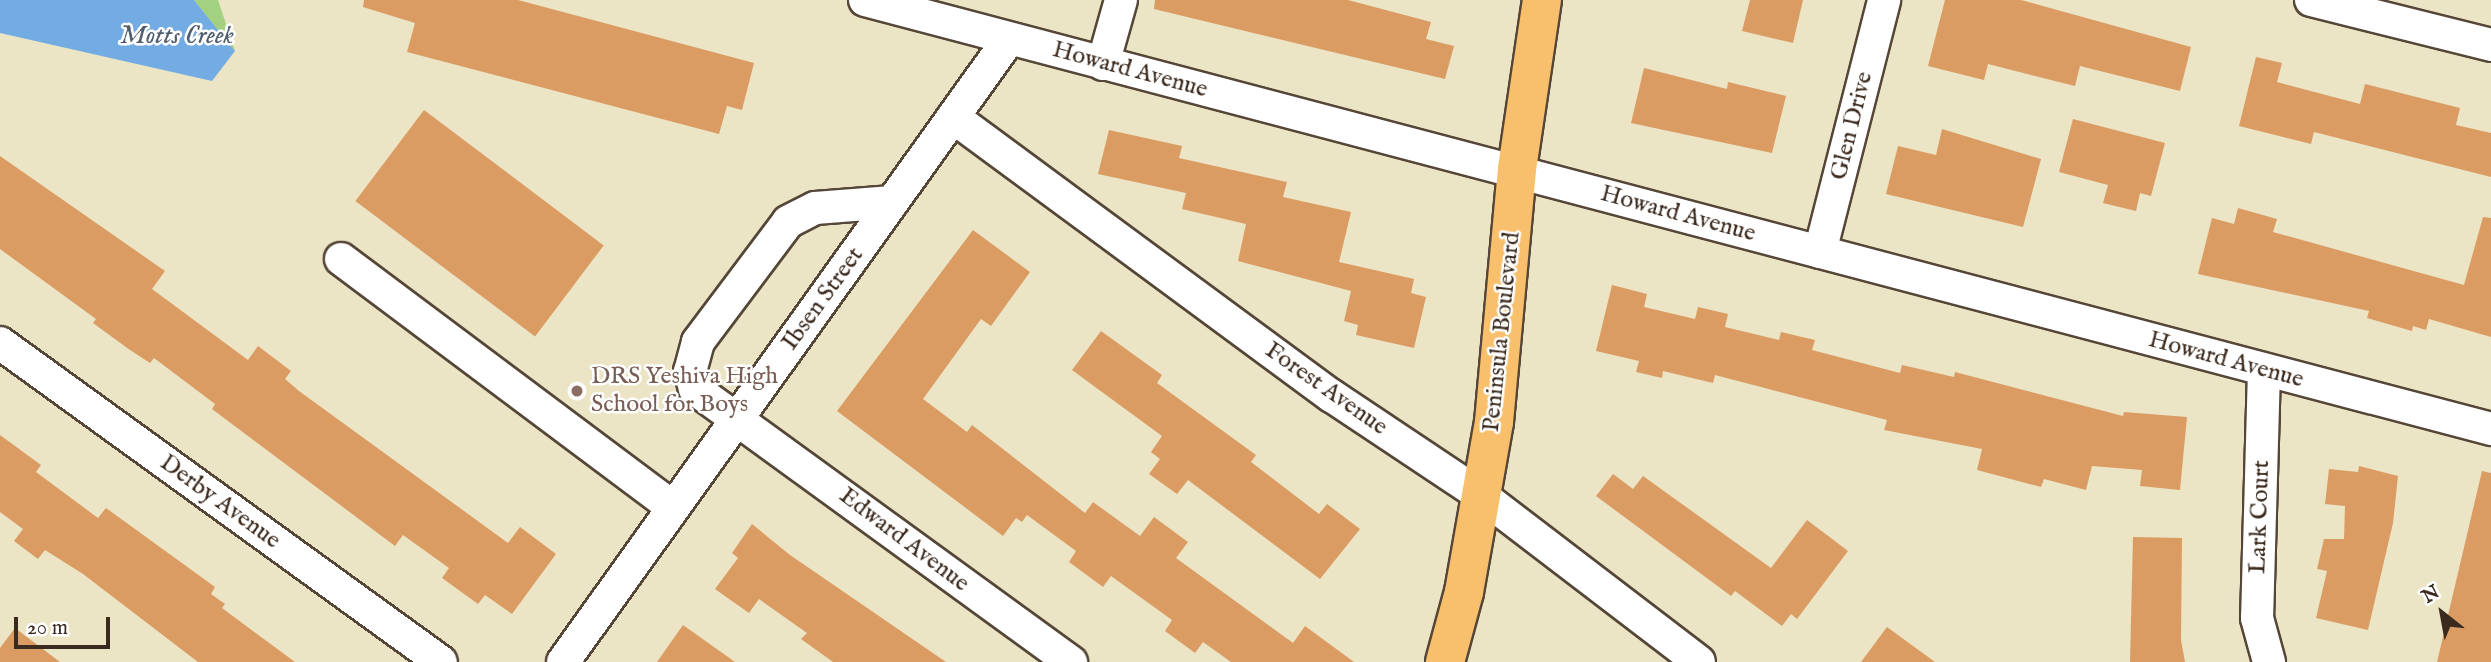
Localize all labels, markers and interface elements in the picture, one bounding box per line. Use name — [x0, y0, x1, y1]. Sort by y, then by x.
water label: Motts Creek — [120, 20, 234, 52]
street label: Howard Avenue — [1049, 35, 1211, 105]
street label: Glen Drive — [1825, 69, 1879, 183]
street label: Howard Avenue — [1597, 179, 1759, 249]
street label: Peninsula Boulevard — [1477, 231, 1527, 433]
street label: Ibsen Street — [776, 242, 870, 356]
street label: Howard Avenue — [2145, 325, 2307, 395]
street label: Forest Avenue — [1259, 336, 1393, 442]
place label: DRS Yeshiva High School for Boys — [591, 363, 778, 419]
marker: DRS Yeshiva High School for Boys — [569, 383, 585, 399]
street label: Derby Avenue — [154, 449, 286, 555]
street label: Lark Court — [2244, 460, 2276, 574]
street label: Edward Avenue — [833, 482, 975, 598]
north arrow — [2407, 578, 2477, 648]
text: N — [2418, 580, 2444, 610]
scale bar — [18, 602, 114, 646]
text: 20 m — [27, 615, 68, 642]

